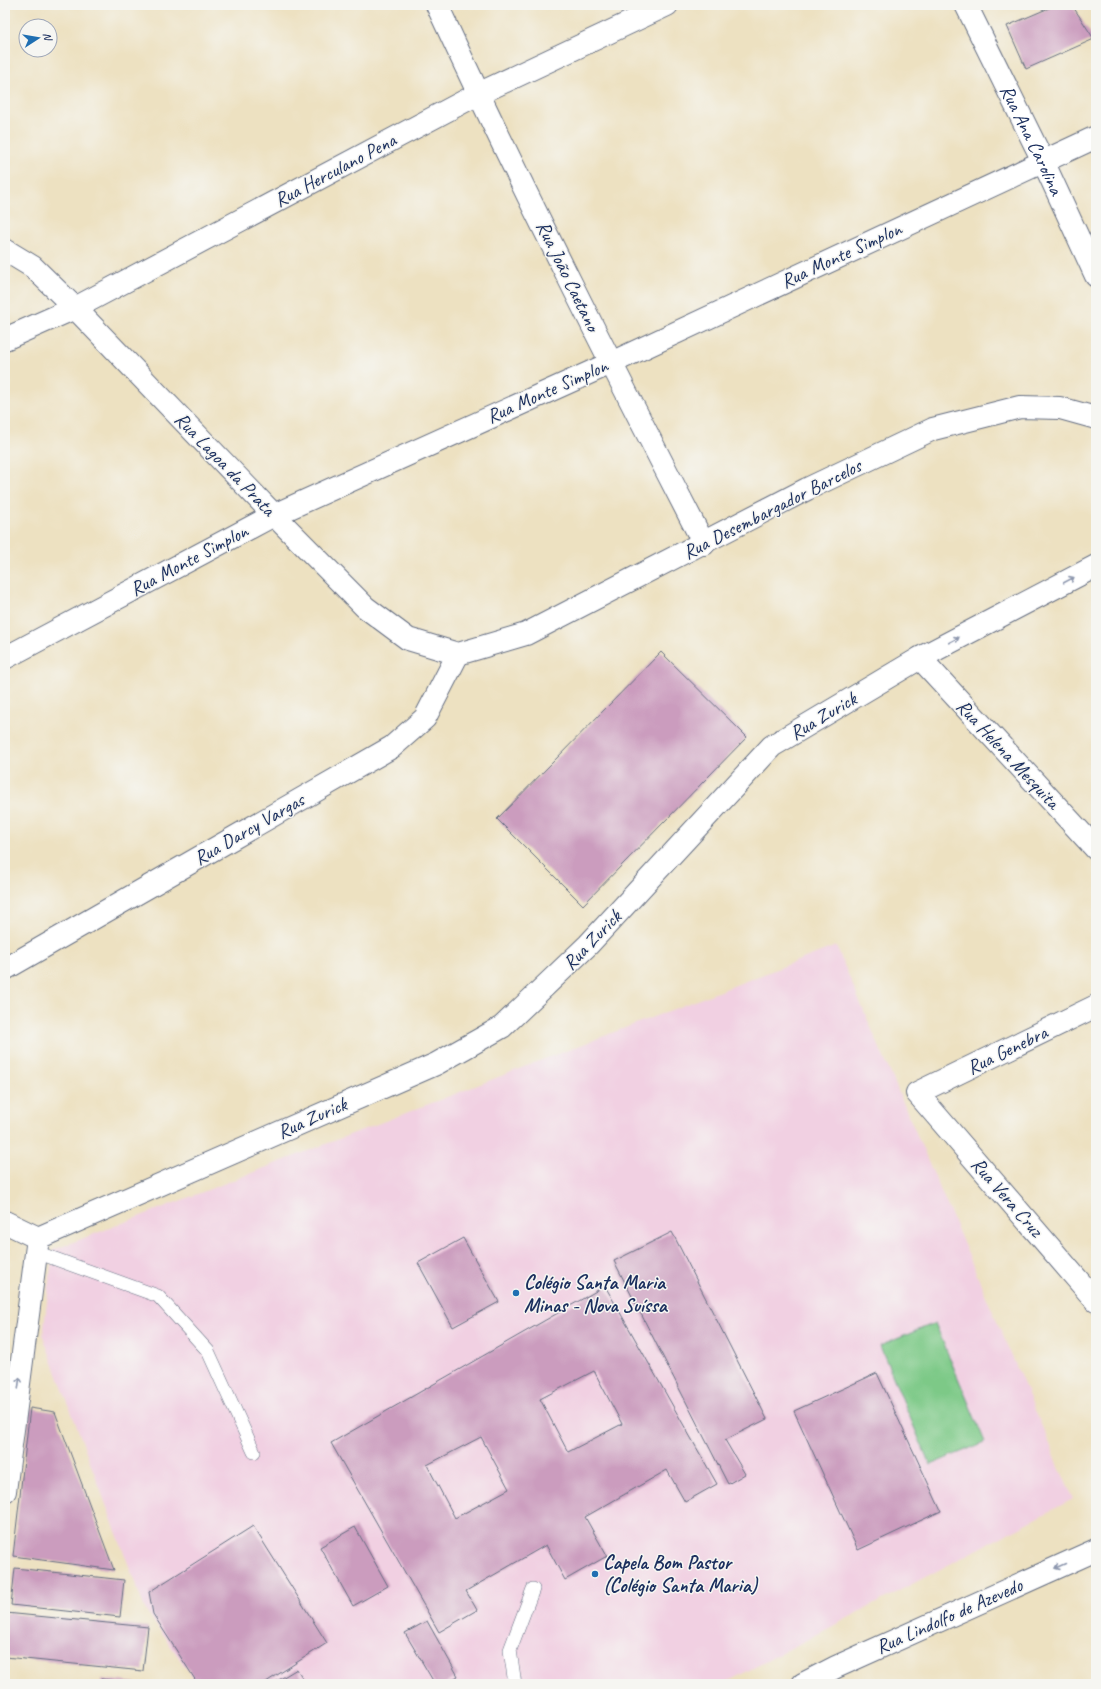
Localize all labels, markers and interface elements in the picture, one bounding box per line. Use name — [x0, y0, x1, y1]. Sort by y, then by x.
north arrow — [18, 18, 58, 58]
text: N — [40, 31, 56, 43]
street label: Rua Ana Carolina — [995, 80, 1070, 200]
street label: Rua Herculano Pena — [270, 126, 402, 213]
street label: Rua Monte Simplon — [777, 216, 906, 294]
street label: Rua João Caetano — [531, 217, 606, 337]
street label: Rua Monte Simplon — [482, 353, 613, 429]
street label: Rua Lagoa da Prata — [169, 407, 282, 523]
street label: Rua Desembargador Barcelos — [679, 452, 867, 565]
street label: Rua Monte Simplon — [126, 518, 253, 602]
one-way arrow — [1063, 576, 1075, 583]
one-way arrow — [948, 636, 960, 644]
street label: Rua Zurick — [785, 685, 862, 746]
street label: Rua Helena Mesquita — [951, 694, 1066, 815]
street label: Rua Darcy Vargas — [189, 786, 311, 871]
street label: Rua Zurick — [557, 904, 628, 975]
street label: Rua Genebra — [963, 1019, 1053, 1080]
street label: Rua Zurick — [273, 1091, 352, 1144]
street label: Rua Vera Cruz — [966, 1152, 1049, 1243]
place label: Colégio Santa Maria Minas - Nova Suíssa — [524, 1270, 669, 1318]
marker: Colégio Santa Maria Minas - Nova Suíssa — [511, 1288, 521, 1298]
one-way arrow — [15, 1377, 23, 1390]
place label: Capela Bom Pastor (Colégio Santa Maria) — [603, 1550, 759, 1598]
one-way arrow — [1055, 1563, 1067, 1570]
marker: Capela Bom Pastor (Colégio Santa Maria) — [590, 1569, 600, 1579]
street label: Rua Lindolfo de Azevedo — [872, 1572, 1027, 1660]

